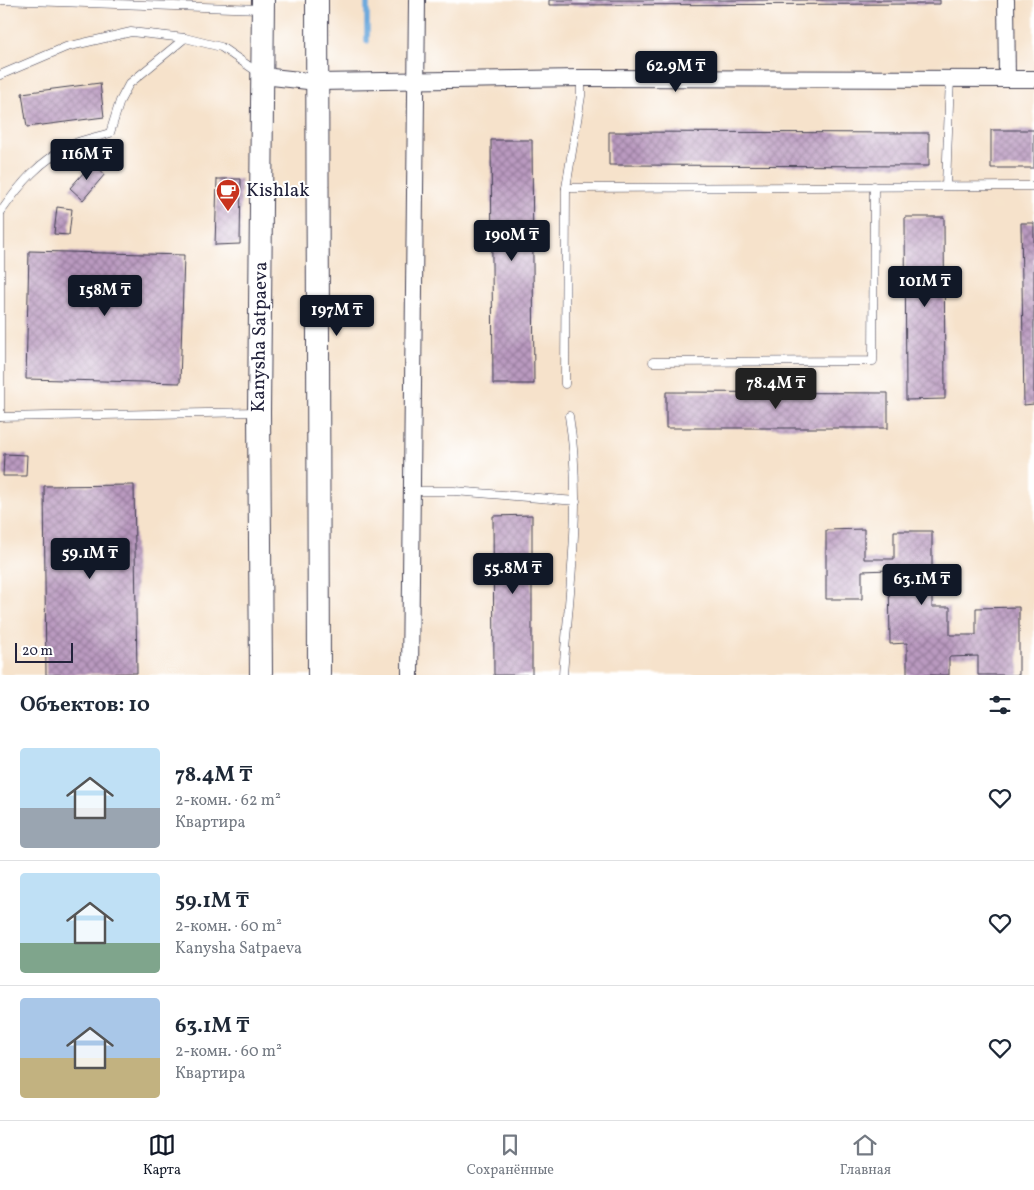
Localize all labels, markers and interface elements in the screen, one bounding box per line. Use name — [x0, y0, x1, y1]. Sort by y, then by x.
pin: 62.9M ₸ — [630, 51, 722, 93]
text: 62.9M ₸ — [646, 56, 706, 78]
pin: 116M ₸ — [46, 138, 128, 181]
text: 116M ₸ — [62, 144, 112, 166]
cafe icon: Kishlak — [215, 178, 241, 212]
place label: Kishlak — [246, 178, 310, 204]
pin: 190M ₸ — [471, 220, 553, 262]
text: 190M ₸ — [485, 225, 539, 247]
street label: Kanysha Satpaeva — [246, 261, 274, 413]
pin: 101M ₸ — [884, 266, 966, 308]
text: 101M ₸ — [899, 271, 951, 293]
pin: 158M ₸ — [64, 274, 146, 317]
text: 158M ₸ — [79, 280, 131, 302]
pin: 197M ₸ — [296, 294, 378, 337]
text: 197M ₸ — [311, 300, 363, 322]
pin: 78.4M ₸ — [730, 368, 822, 410]
text: 78.4M ₸ — [746, 373, 806, 395]
pin: 59.1M ₸ — [44, 538, 136, 580]
text: 59.1M ₸ — [62, 543, 118, 565]
pin: 55.8M ₸ — [467, 552, 559, 595]
text: 55.8M ₸ — [484, 558, 542, 580]
pin: 63.1M ₸ — [876, 564, 968, 606]
text: 63.1M ₸ — [894, 569, 950, 591]
scale bar — [15, 640, 72, 663]
text: 20 m — [22, 642, 53, 661]
text: Объектов: 10 — [20, 691, 150, 720]
icon: filters — [986, 691, 1014, 719]
text: 78.4M ₸ — [175, 761, 253, 790]
icon: home — [60, 768, 120, 828]
icon: heart — [986, 784, 1014, 812]
text: 2-комн. · 62 m² — [175, 790, 281, 812]
text: Квартира — [175, 812, 245, 834]
text: 59.1M ₸ — [175, 887, 249, 916]
icon: home — [60, 893, 120, 953]
icon: heart — [986, 909, 1014, 937]
text: 2-комн. · 60 m² — [175, 916, 282, 938]
text: Kanysha Satpaeva — [175, 938, 302, 960]
text: 63.1M ₸ — [175, 1012, 250, 1041]
icon: home — [60, 1018, 120, 1078]
icon: heart — [986, 1034, 1014, 1062]
text: 2-комн. · 60 m² — [175, 1041, 282, 1063]
text: Квартира — [175, 1063, 245, 1085]
tab: Карта — [143, 1131, 181, 1180]
tab: Сохранённые — [467, 1131, 554, 1180]
tab: Главная — [840, 1131, 891, 1180]

